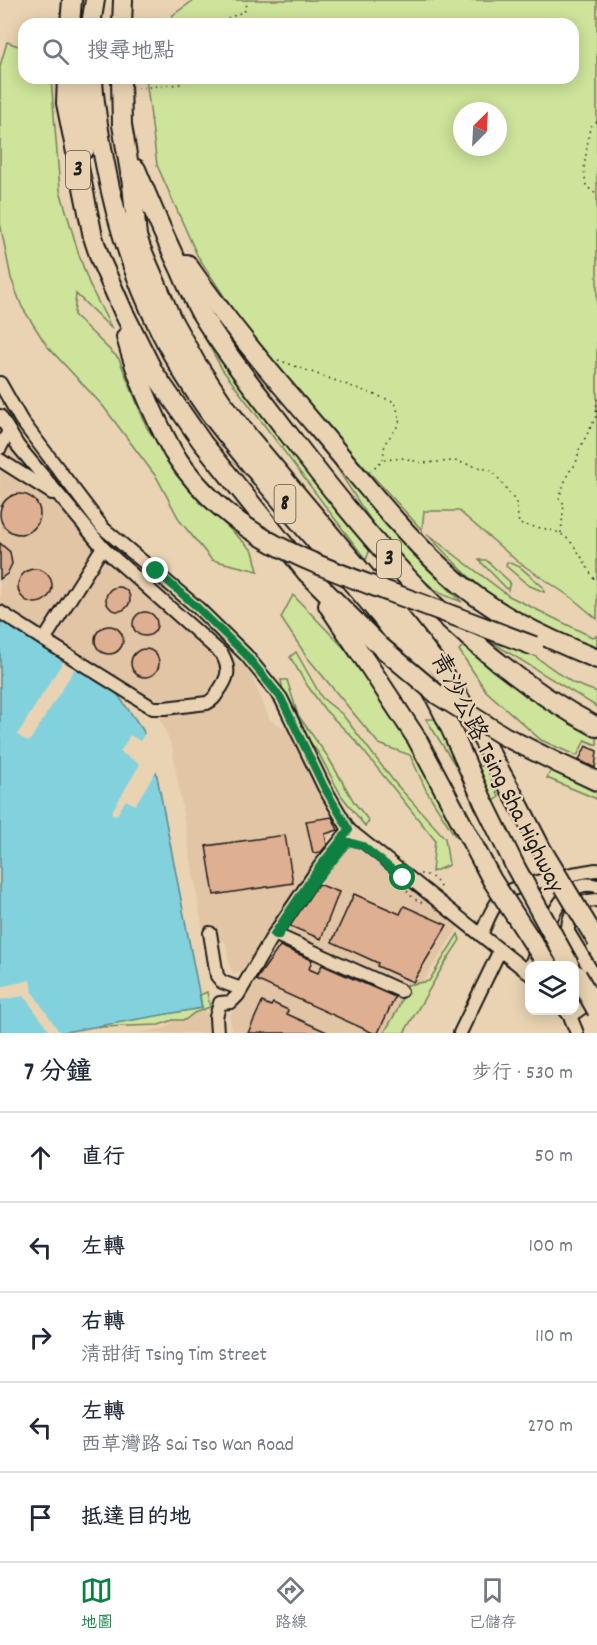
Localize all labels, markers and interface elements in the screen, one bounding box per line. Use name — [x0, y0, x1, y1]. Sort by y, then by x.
search box — [18, 18, 579, 84]
icon: search — [39, 35, 72, 68]
text: 搜尋地點 — [87, 37, 175, 68]
north arrow — [453, 102, 507, 156]
road number: 3 — [66, 151, 90, 189]
road number: 8 — [274, 485, 296, 523]
road number: 3 — [377, 540, 401, 578]
route end — [142, 557, 168, 583]
street label: 青沙公路 Tsing Sha Highway — [421, 647, 572, 900]
route start — [389, 864, 415, 890]
map controls — [525, 961, 579, 1015]
button: layers — [525, 961, 579, 1015]
text: 7 分鐘 — [24, 1055, 92, 1092]
text: 步行 · 530 m — [472, 1060, 573, 1088]
icon: ahead — [24, 1141, 57, 1174]
text: 直行 — [81, 1143, 125, 1174]
text: 50 m — [535, 1143, 573, 1171]
icon: left — [24, 1231, 57, 1264]
text: 左轉 — [81, 1233, 125, 1264]
text: 100 m — [529, 1233, 573, 1261]
text: 右轉 — [81, 1308, 125, 1339]
icon: right — [24, 1321, 57, 1354]
text: 110 m — [535, 1323, 573, 1351]
text: 清甜街 Tsing Tim Street — [81, 1342, 267, 1370]
text: 左轉 — [81, 1398, 125, 1429]
icon: left — [24, 1411, 57, 1444]
text: 270 m — [527, 1413, 573, 1441]
text: 西草灣路 Sai Tso Wan Road — [81, 1432, 294, 1460]
icon: arrive — [24, 1501, 57, 1534]
text: 抵達目的地 — [81, 1503, 191, 1534]
tab: 地圖 — [80, 1574, 113, 1635]
tab: 路線 — [274, 1574, 307, 1635]
tab: 已儲存 — [468, 1574, 516, 1635]

